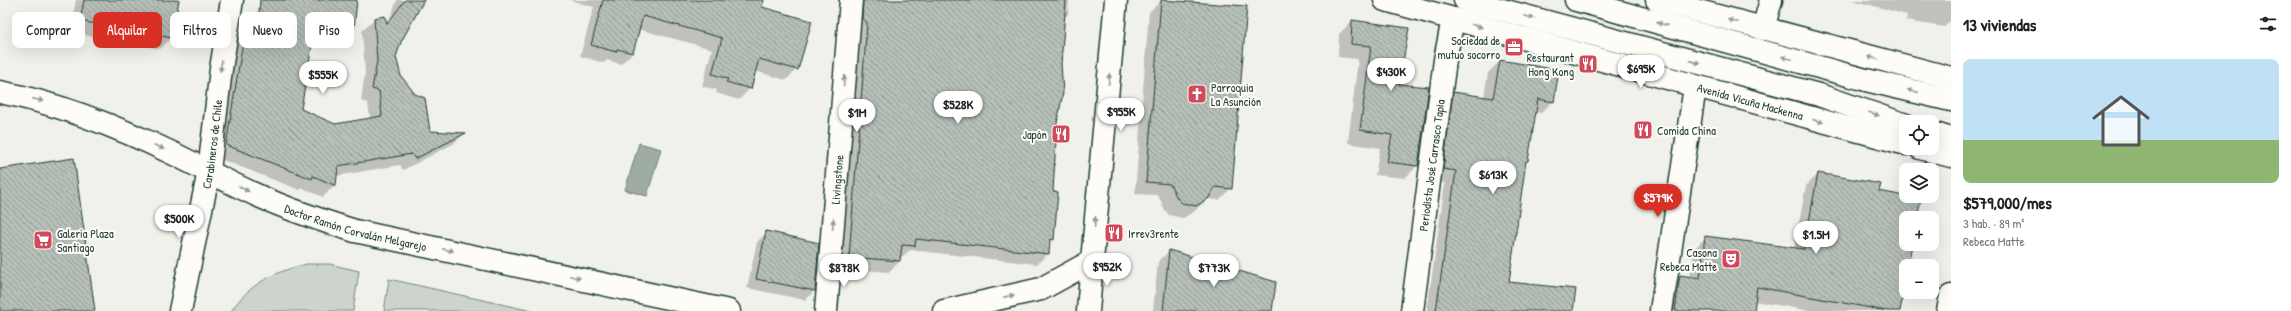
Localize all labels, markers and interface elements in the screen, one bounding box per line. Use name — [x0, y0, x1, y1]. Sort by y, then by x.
chip: Comprar — [12, 12, 85, 48]
chip: Alquilar — [93, 12, 162, 48]
chip: Filtros — [170, 12, 231, 48]
chip: Nuevo — [239, 12, 297, 48]
chip: Piso — [305, 12, 354, 48]
text: 13 viviendas — [1963, 13, 2036, 36]
icon: filters — [2257, 13, 2279, 35]
one-way arrow — [1524, 14, 1536, 20]
one-way arrow — [1727, 18, 1739, 24]
one-way arrow — [1656, 20, 1668, 26]
one-way arrow — [1471, 23, 1483, 29]
place label: Sociedad de mutuo socorro — [1437, 32, 1500, 63]
office icon: Sociedad de mutuo socorro — [1503, 36, 1525, 58]
place label: Restaurant Hong Kong — [1527, 49, 1575, 80]
restaurant icon: Restaurant Hong Kong — [1577, 53, 1599, 75]
one-way arrow — [1866, 54, 1879, 60]
pin: $695K — [1613, 55, 1669, 89]
one-way arrow — [1781, 55, 1793, 61]
pin: $430K — [1363, 58, 1419, 92]
text: $695K — [1627, 59, 1655, 77]
one-way arrow — [1690, 59, 1702, 65]
one-way arrow — [218, 60, 224, 72]
pin: $555K — [295, 61, 351, 95]
text: $430K — [1376, 62, 1406, 80]
text: $555K — [308, 65, 338, 83]
one-way arrow — [1105, 73, 1112, 85]
one-way arrow — [841, 74, 848, 87]
street label: Avenida Vicuña Mackenna — [1695, 78, 1806, 124]
place label: Parroquia La Asunción — [1211, 79, 1261, 110]
church icon: Parroquia La Asunción — [1186, 83, 1208, 105]
icon: home — [2085, 85, 2157, 157]
one-way arrow — [1907, 87, 1919, 93]
pin: $528K — [930, 91, 986, 125]
text: $528K — [943, 95, 973, 113]
one-way arrow — [32, 98, 44, 104]
street label: Carabineros de Chile — [197, 98, 226, 190]
pin: $955K — [1093, 98, 1149, 132]
street label: Periodista José Carrasco Tapia — [1414, 98, 1448, 232]
pin: $1M — [838, 99, 876, 133]
text: $955K — [1106, 102, 1136, 120]
text: $1M — [847, 103, 867, 121]
one-way arrow — [1868, 111, 1880, 117]
map controls — [1899, 115, 1939, 299]
button: locate — [1899, 115, 1939, 155]
one-way arrow — [1812, 118, 1824, 124]
restaurant icon: Comida China — [1632, 119, 1654, 141]
place label: Comida China — [1657, 122, 1716, 139]
restaurant icon: Japón — [1050, 123, 1072, 145]
place label: Japón — [1022, 126, 1047, 143]
one-way arrow — [153, 144, 165, 151]
street label: Livingstone — [826, 154, 847, 205]
pin: $613K — [1465, 161, 1521, 195]
button: layers — [1899, 163, 1939, 203]
text: $613K — [1478, 165, 1508, 183]
pin: $579K — [1630, 184, 1686, 218]
one-way arrow — [238, 186, 249, 192]
text: $579K — [1643, 188, 1673, 206]
text: $579,000/mes — [1963, 191, 2052, 214]
street label: Doctor Ramón Corvalán Melgarejo — [282, 199, 428, 255]
pin: $500K — [151, 205, 207, 239]
text: $500K — [164, 209, 194, 227]
button: + — [1899, 211, 1939, 251]
text: 3 hab. · 89 m² — [1963, 214, 2024, 232]
one-way arrow — [1092, 216, 1099, 228]
one-way arrow — [829, 218, 836, 230]
pin: $1.5M — [1788, 221, 1844, 255]
restaurant icon: Irrev3rente — [1103, 222, 1125, 244]
place label: Galeria Plaza Santiago — [57, 225, 114, 256]
place label: Irrev3rente — [1128, 225, 1179, 242]
text: $1.5M — [1802, 225, 1830, 243]
supermarket icon: Galeria Plaza Santiago — [32, 229, 54, 251]
text: Rebeca Matte — [1963, 232, 2025, 250]
place label: Casona Rebeca Matte — [1660, 244, 1717, 275]
one-way arrow — [442, 247, 454, 253]
theatre icon: Casona Rebeca Matte — [1720, 248, 1742, 270]
pin: $952K — [1079, 253, 1135, 287]
pin: $878K — [816, 254, 872, 288]
pin: $773K — [1186, 254, 1242, 288]
text: $952K — [1092, 257, 1122, 275]
text: $878K — [828, 258, 860, 276]
text: $773K — [1198, 258, 1230, 276]
button: − — [1899, 259, 1939, 299]
one-way arrow — [569, 275, 581, 281]
one-way arrow — [1003, 293, 1015, 299]

